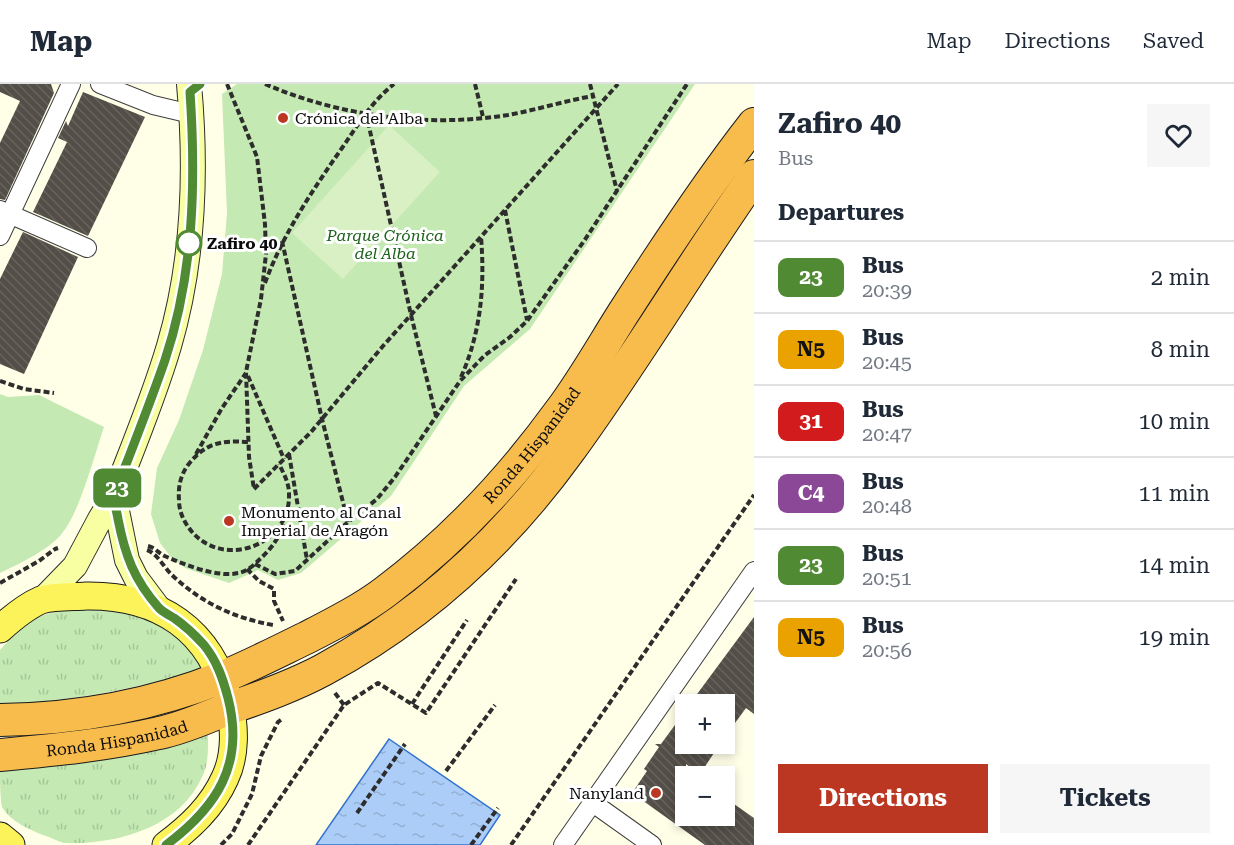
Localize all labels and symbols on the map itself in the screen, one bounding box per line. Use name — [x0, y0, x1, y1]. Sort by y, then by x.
place label: Crónica del Alba — [295, 109, 423, 128]
marker: Crónica del Alba — [276, 111, 290, 125]
park label: Parque Crónica del Alba — [325, 226, 444, 263]
marker: Zafiro 40 — [176, 230, 202, 256]
place label: Zafiro 40 — [207, 234, 277, 253]
street label: Ronda Hispanidad — [480, 384, 584, 508]
line badge: 23 — [90, 468, 144, 508]
place label: Monumento al Canal Imperial de Aragón — [241, 503, 401, 540]
marker: Monumento al Canal Imperial de Aragón — [222, 514, 236, 528]
street label: Ronda Hispanidad — [45, 717, 190, 761]
place label: Nanyland — [569, 784, 644, 803]
marker: Nanyland — [649, 786, 663, 800]

